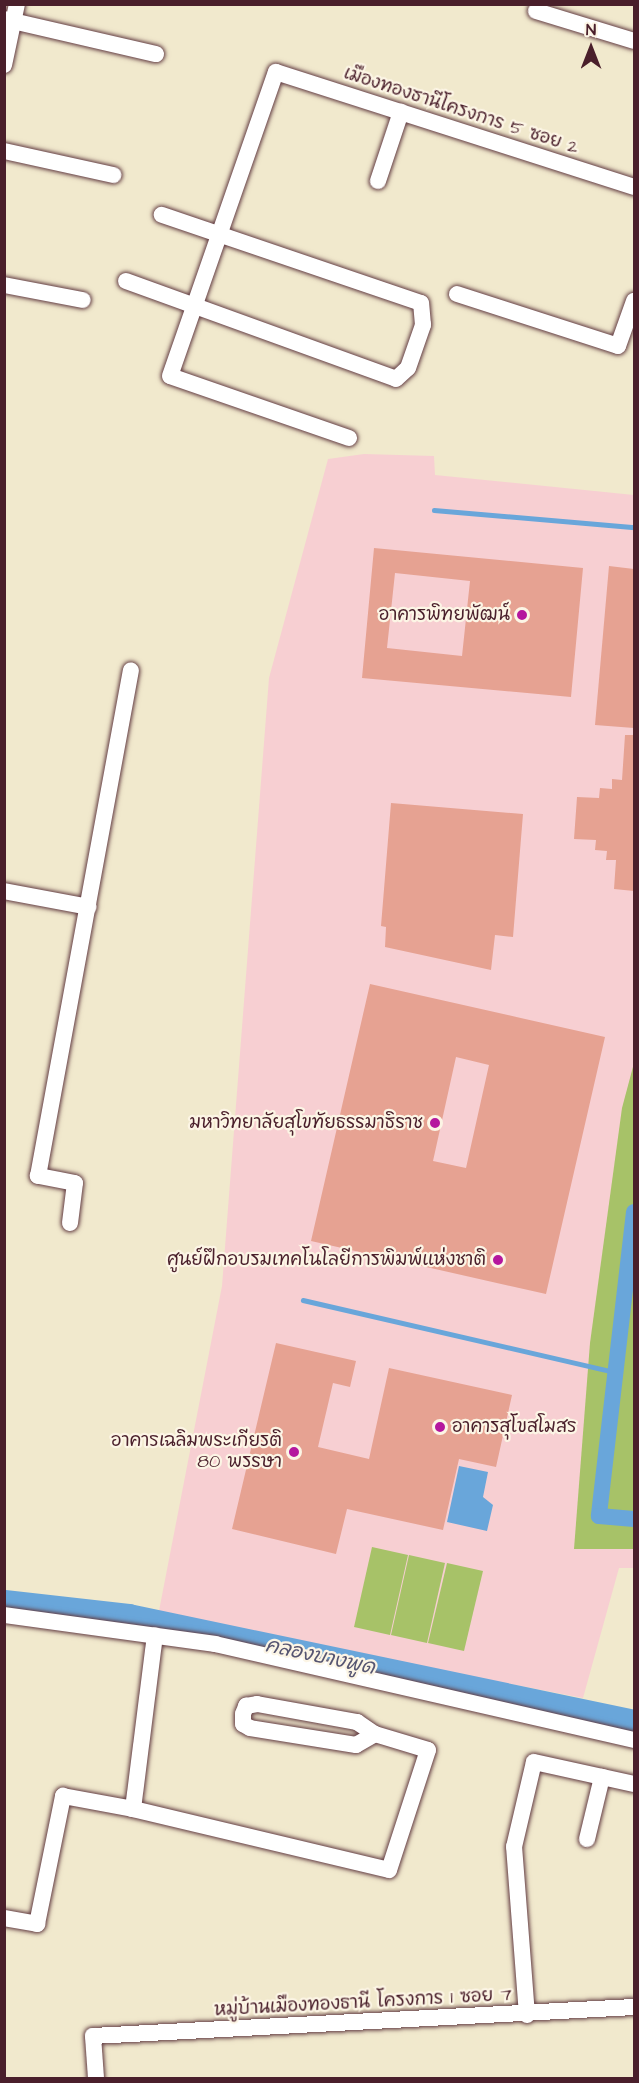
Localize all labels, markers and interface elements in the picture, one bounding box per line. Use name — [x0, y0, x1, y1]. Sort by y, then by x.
north arrow — [561, 18, 621, 78]
text: N — [586, 19, 596, 41]
street label: เมืองทองธานีโครงการ 5 ซอย 2 — [341, 63, 581, 159]
place label: อาคารพิทยพัฒน์ — [379, 604, 510, 626]
marker: อาคารพิทยพัฒน์ — [515, 608, 529, 622]
place label: มหาวิทยาลัยสุโขทัยธรรมาธิราช — [189, 1112, 423, 1134]
marker: มหาวิทยาลัยสุโขทัยธรรมาธิราช — [428, 1116, 442, 1130]
place label: ศูนย์ฝึกอบรมเทคโนโลยีการพิมพ์แห่งชาติ — [167, 1249, 486, 1271]
marker: ศูนย์ฝึกอบรมเทคโนโลยีการพิมพ์แห่งชาติ — [491, 1253, 505, 1267]
place label: อาคารสุโขสโมสร — [452, 1416, 577, 1438]
marker: อาคารสุโขสโมสร — [433, 1420, 447, 1434]
place label: อาคารเฉลิมพระเกียรติ 80 พรรษา — [111, 1431, 282, 1474]
marker: อาคารเฉลิมพระเกียรติ 80 พรรษา — [287, 1445, 301, 1459]
water label: คลองบางพูด — [263, 1634, 377, 1680]
street label: หมู่บ้านเมืองทองธานี โครงการ 1 ซอย 7 — [214, 1984, 512, 2022]

